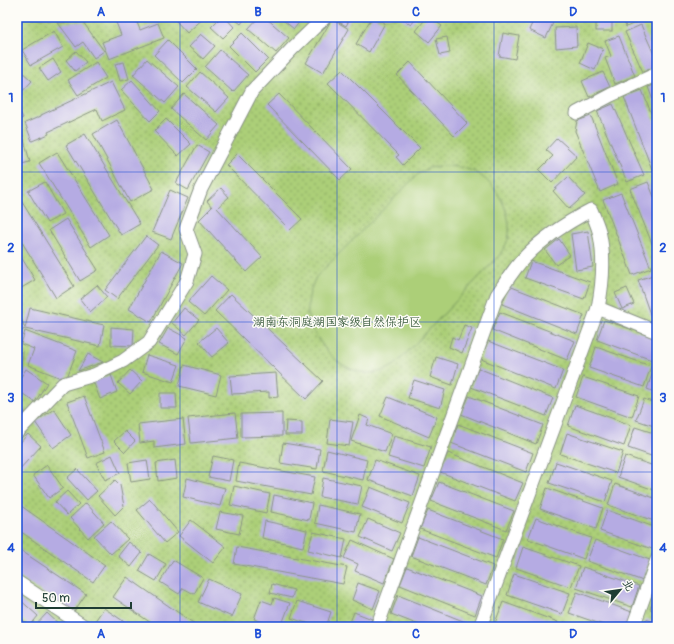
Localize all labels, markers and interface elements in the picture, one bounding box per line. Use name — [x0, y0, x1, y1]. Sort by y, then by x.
text: A — [97, 4, 106, 20]
text: B — [254, 4, 262, 20]
text: C — [412, 4, 420, 20]
text: D — [569, 4, 577, 20]
text: 1 — [8, 90, 14, 106]
text: 1 — [660, 90, 666, 106]
text: 2 — [7, 240, 15, 256]
text: 2 — [659, 240, 667, 256]
park label: 湖南东洞庭湖国家级自然保护区 — [253, 315, 421, 330]
text: 3 — [7, 390, 15, 406]
text: 3 — [659, 390, 667, 406]
text: 4 — [7, 540, 15, 556]
text: 4 — [659, 540, 667, 556]
north arrow — [600, 570, 640, 610]
text: 北 — [620, 577, 637, 593]
scale bar — [36, 584, 131, 610]
text: 50 m — [42, 591, 70, 606]
text: A — [97, 626, 106, 642]
text: B — [254, 626, 262, 642]
text: C — [412, 626, 420, 642]
text: D — [569, 626, 577, 642]

